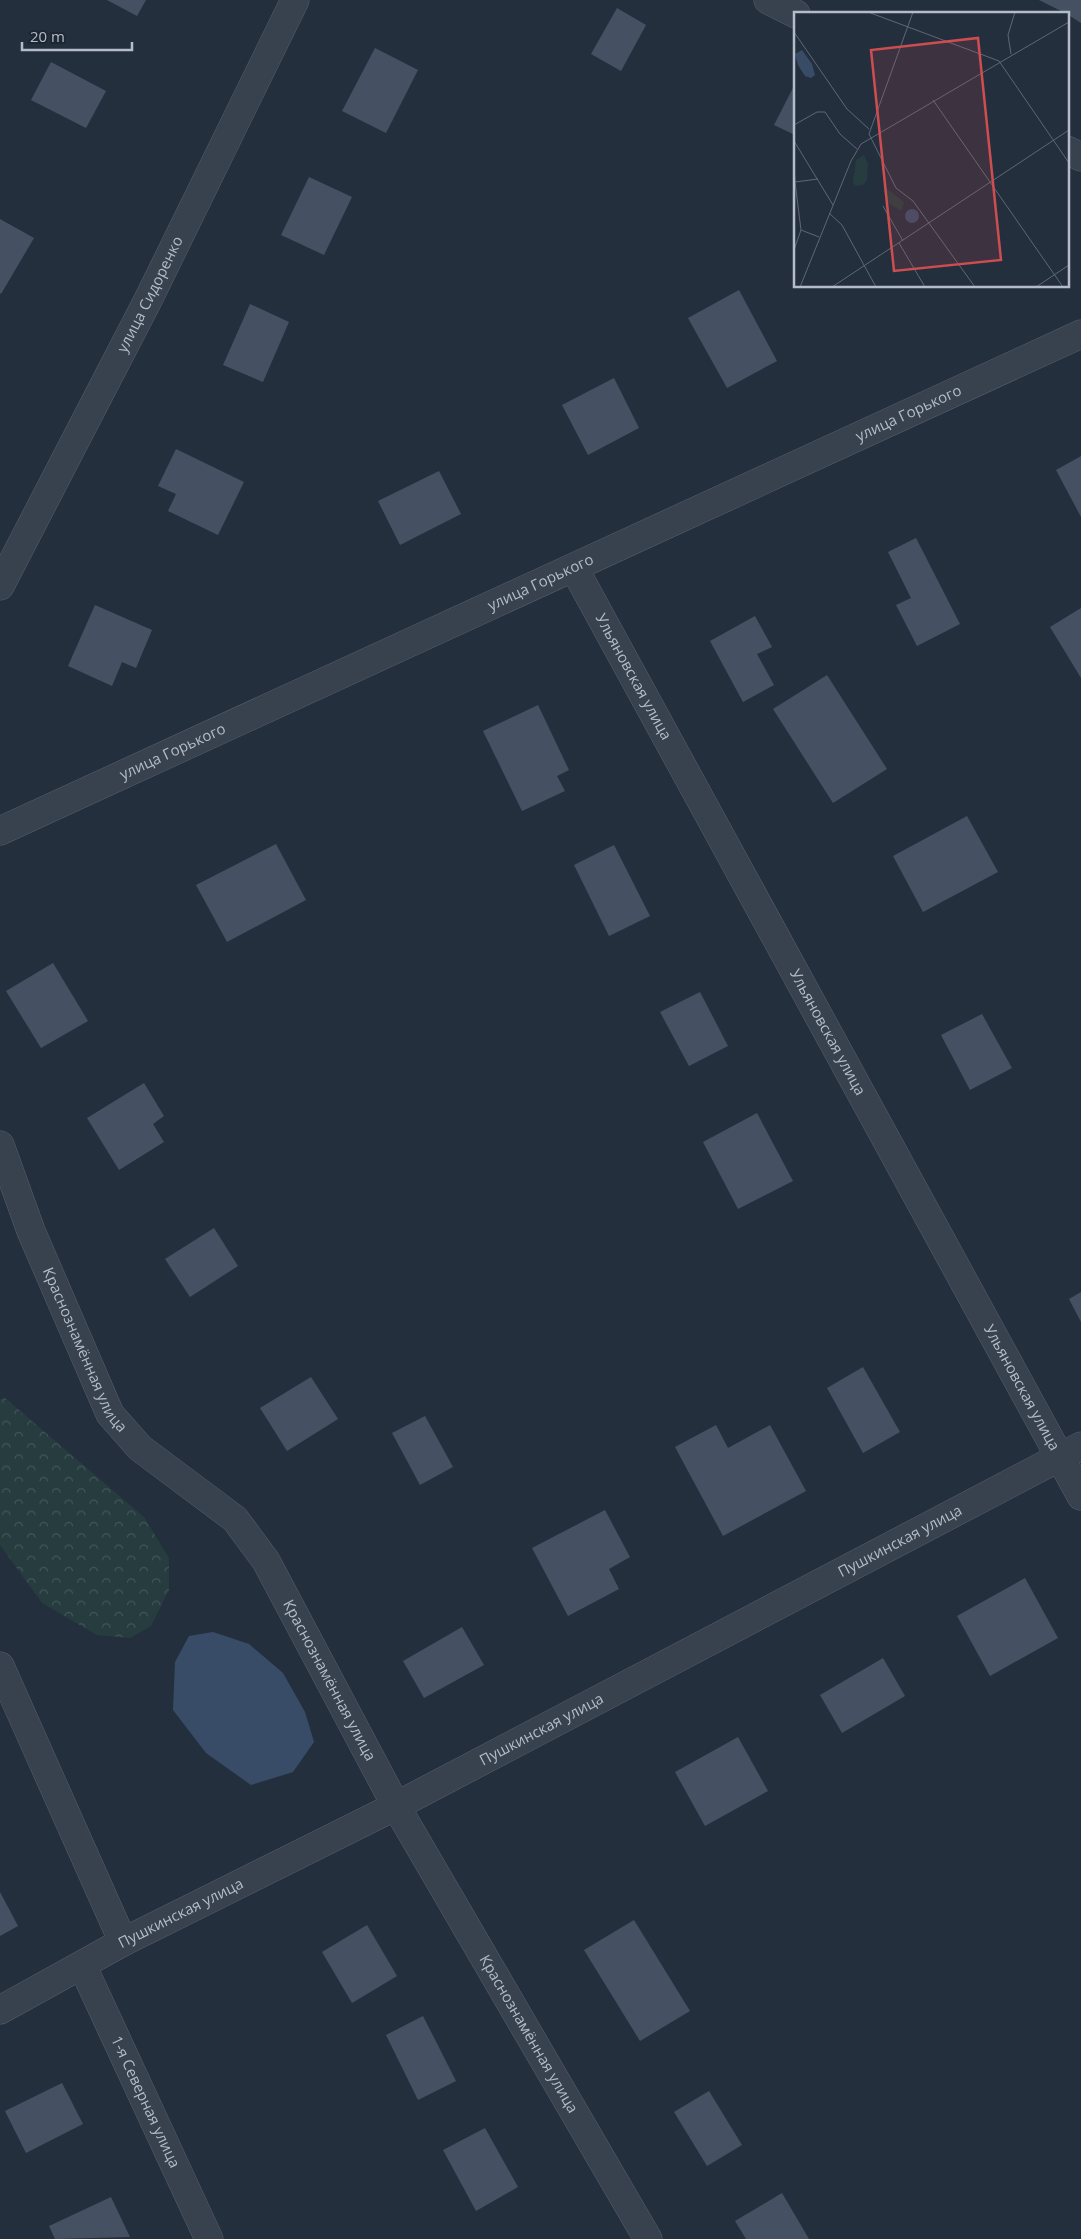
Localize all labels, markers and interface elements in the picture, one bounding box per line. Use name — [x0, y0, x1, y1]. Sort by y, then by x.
inset map — [794, 12, 1068, 288]
scale bar — [22, 20, 132, 52]
text: 20 m — [30, 26, 65, 46]
street label: улица Сидоренко — [112, 232, 187, 356]
street label: улица Горького — [852, 379, 964, 445]
street label: улица Горького — [484, 549, 596, 615]
street label: Ульяновская улица — [592, 610, 677, 743]
street label: улица Горького — [116, 718, 228, 784]
street label: Ульяновская улица — [786, 965, 871, 1098]
street label: Краснознамённая улица — [39, 1264, 132, 1436]
street label: Ульяновская улица — [980, 1320, 1065, 1454]
street label: Пушкинская улица — [834, 1499, 965, 1581]
street label: Краснознамённая улица — [279, 1596, 381, 1764]
street label: Пушкинская улица — [476, 1688, 607, 1769]
street label: Пушкинская улица — [114, 1873, 246, 1952]
street label: Краснознамённая улица — [476, 1951, 583, 2116]
street label: 1-я Северная улица — [107, 2032, 186, 2171]

